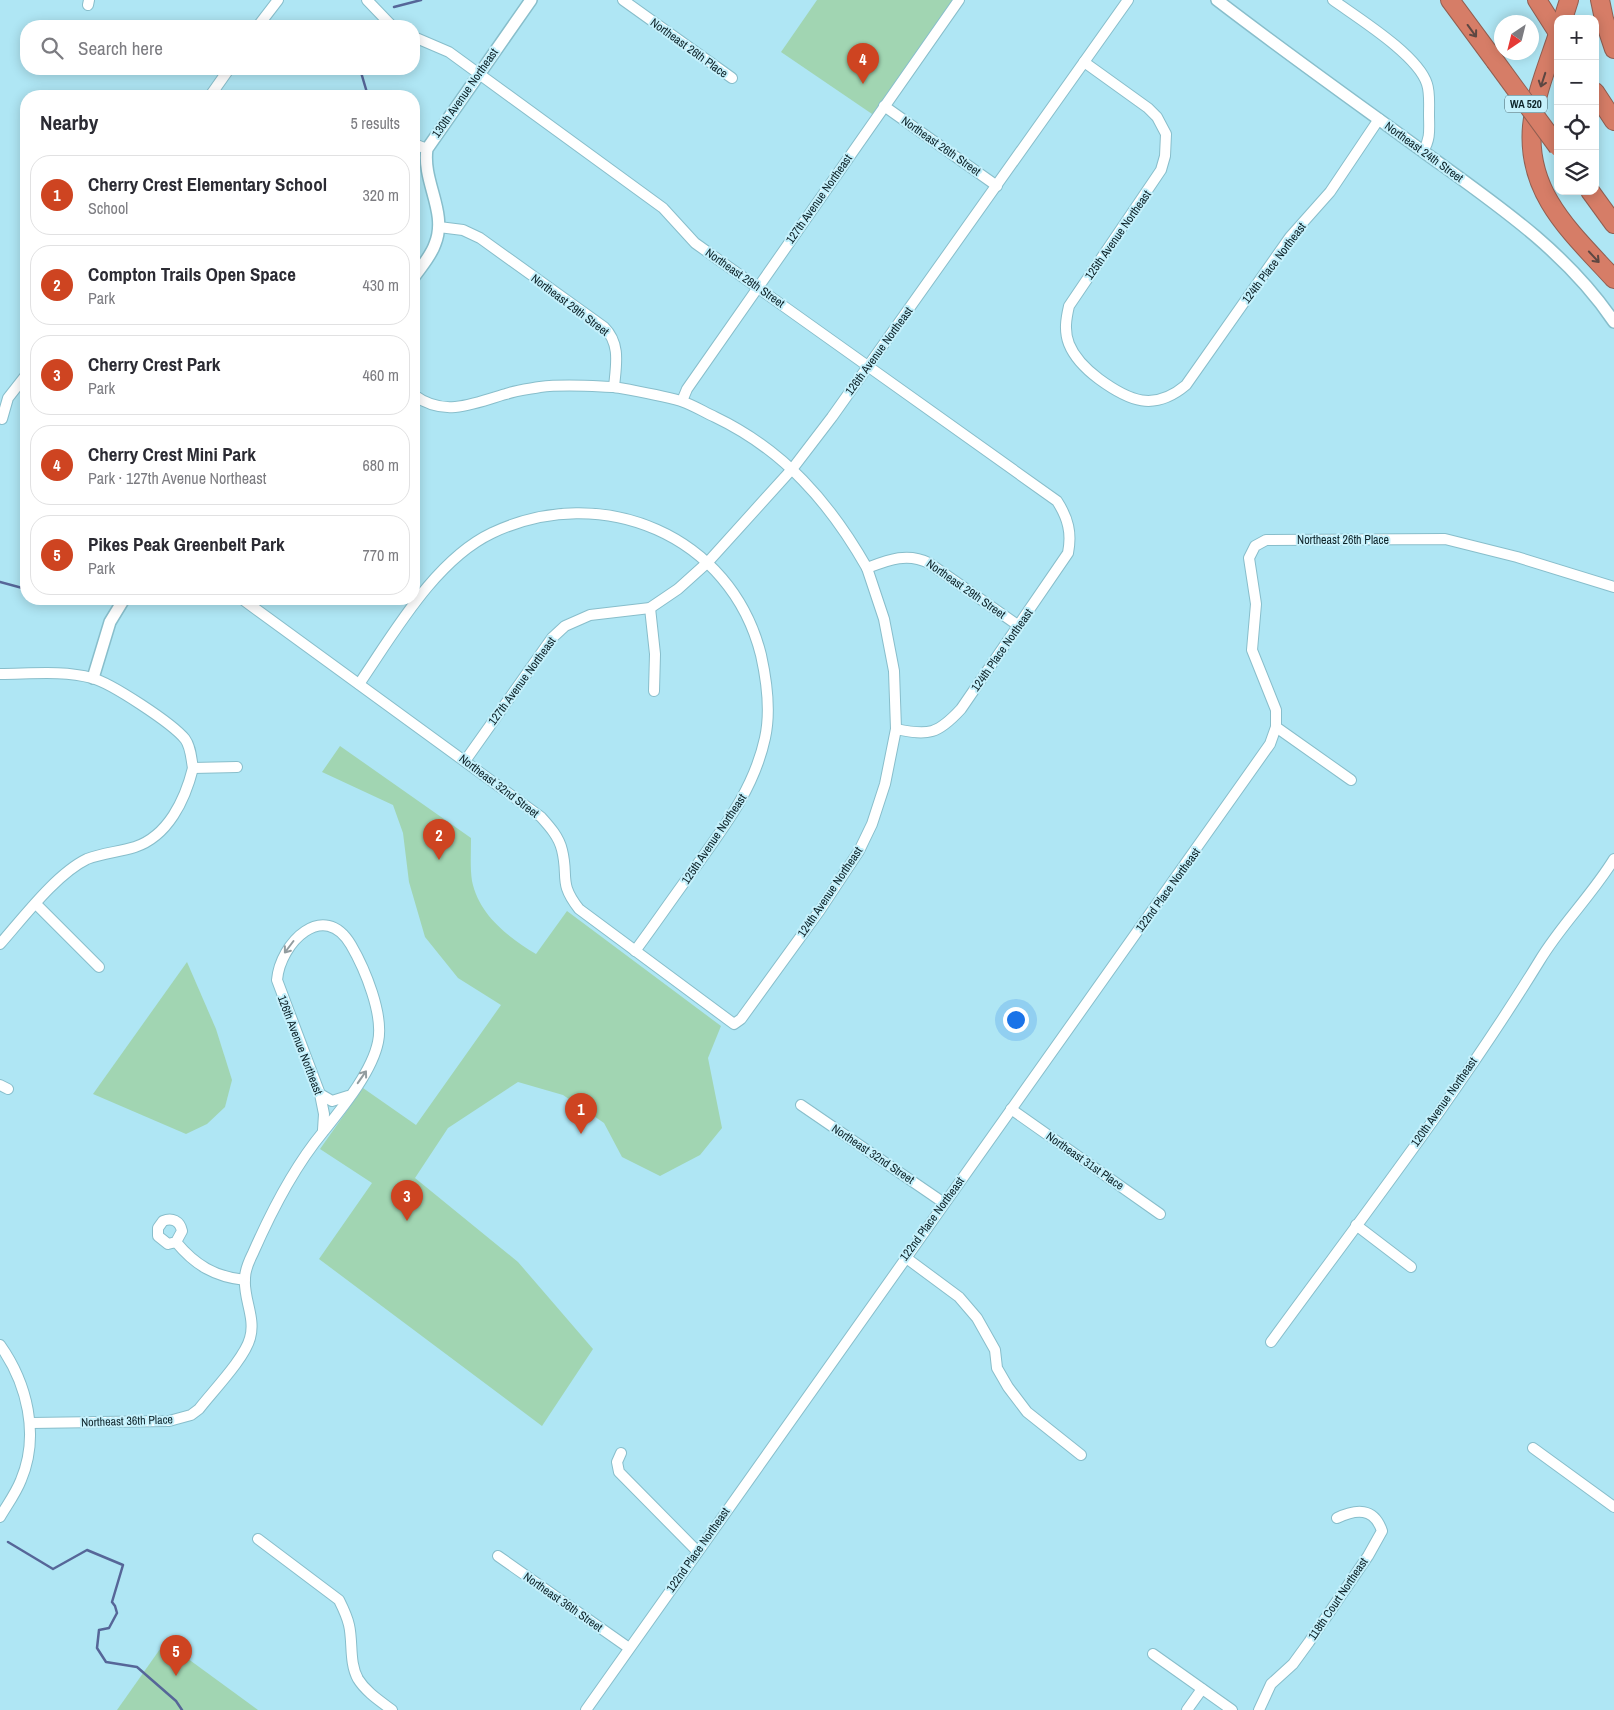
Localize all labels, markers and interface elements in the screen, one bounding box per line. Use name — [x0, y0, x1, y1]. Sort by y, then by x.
street label: Northeast 26th Place — [647, 15, 731, 81]
north arrow — [1494, 15, 1539, 60]
map controls — [1554, 15, 1599, 195]
button: + — [1554, 15, 1599, 60]
search box — [20, 20, 420, 75]
one-way arrow — [1467, 24, 1477, 38]
icon: search — [38, 34, 66, 62]
text: Search here — [78, 35, 163, 61]
pin: 4 — [847, 43, 879, 84]
street label: 130th Avenue Northeast — [428, 45, 502, 141]
button: − — [1554, 60, 1599, 105]
one-way arrow — [1537, 72, 1547, 88]
road number: WA 520 — [1505, 96, 1547, 112]
button: locate — [1554, 105, 1599, 150]
text: Nearby — [40, 108, 98, 137]
text: 5 results — [350, 112, 400, 134]
street label: Northeast 26th Street — [898, 113, 984, 180]
street label: Northeast 24th Street — [1381, 118, 1467, 186]
button: layers — [1554, 150, 1599, 195]
street label: 127th Avenue Northeast — [782, 151, 856, 247]
text: Cherry Crest Elementary School — [88, 171, 327, 197]
text: 1 — [53, 184, 61, 206]
text: 320 m — [363, 184, 399, 206]
street label: 125th Avenue Northeast — [1081, 187, 1155, 283]
text: School — [88, 197, 128, 219]
street label: 124th Place Northeast — [1238, 219, 1310, 307]
street label: Northeast 28th Street — [702, 245, 788, 312]
one-way arrow — [1588, 251, 1600, 263]
text: Compton Trails Open Space — [88, 261, 296, 287]
street label: Northeast 29th Street — [528, 270, 612, 340]
text: 2 — [53, 274, 61, 296]
text: 430 m — [363, 274, 399, 296]
text: Park — [88, 287, 115, 309]
street label: 126th Avenue Northeast — [842, 303, 917, 398]
text: Cherry Crest Park — [88, 351, 221, 377]
text: 3 — [53, 364, 61, 386]
text: 460 m — [363, 364, 399, 386]
text: Park — [88, 377, 115, 399]
text: Cherry Crest Mini Park — [88, 441, 256, 467]
text: 4 — [53, 454, 61, 476]
text: 680 m — [363, 454, 399, 476]
text: Park · 127th Avenue Northeast — [88, 467, 266, 489]
text: Pikes Peak Greenbelt Park — [88, 531, 285, 557]
street label: Northeast 26th Place — [1297, 532, 1389, 548]
text: 5 — [53, 544, 61, 566]
text: 770 m — [363, 544, 399, 566]
street label: Northeast 29th Street — [923, 556, 1009, 623]
text: Park — [88, 557, 115, 579]
street label: 124th Place Northeast — [968, 605, 1037, 694]
street label: 127th Avenue Northeast — [485, 633, 560, 728]
street label: Northeast 32nd Street — [456, 751, 542, 822]
street label: 125th Avenue Northeast — [678, 791, 750, 887]
pin: 2 — [423, 819, 455, 860]
street label: 124th Avenue Northeast — [794, 844, 866, 940]
street label: 122nd Place Northeast — [1132, 845, 1204, 935]
one-way arrow — [284, 940, 294, 954]
street label: 126th Avenue Northeast — [274, 993, 326, 1097]
your location — [1003, 1007, 1029, 1033]
street label: 120th Avenue Northeast — [1407, 1054, 1481, 1150]
one-way arrow — [357, 1070, 367, 1084]
pin: 1 — [565, 1093, 597, 1134]
street label: Northeast 32nd Street — [829, 1120, 918, 1188]
street label: Northeast 31st Place — [1043, 1128, 1127, 1194]
street label: 122nd Place Northeast — [896, 1174, 968, 1264]
pin: 3 — [391, 1180, 423, 1221]
street label: Northeast 36th Place — [81, 1411, 173, 1431]
street label: 122nd Place Northeast — [663, 1504, 733, 1596]
street label: 118th Court Northeast — [1304, 1554, 1372, 1643]
street label: Northeast 36th Street — [520, 1569, 606, 1636]
pin: 5 — [160, 1635, 192, 1676]

